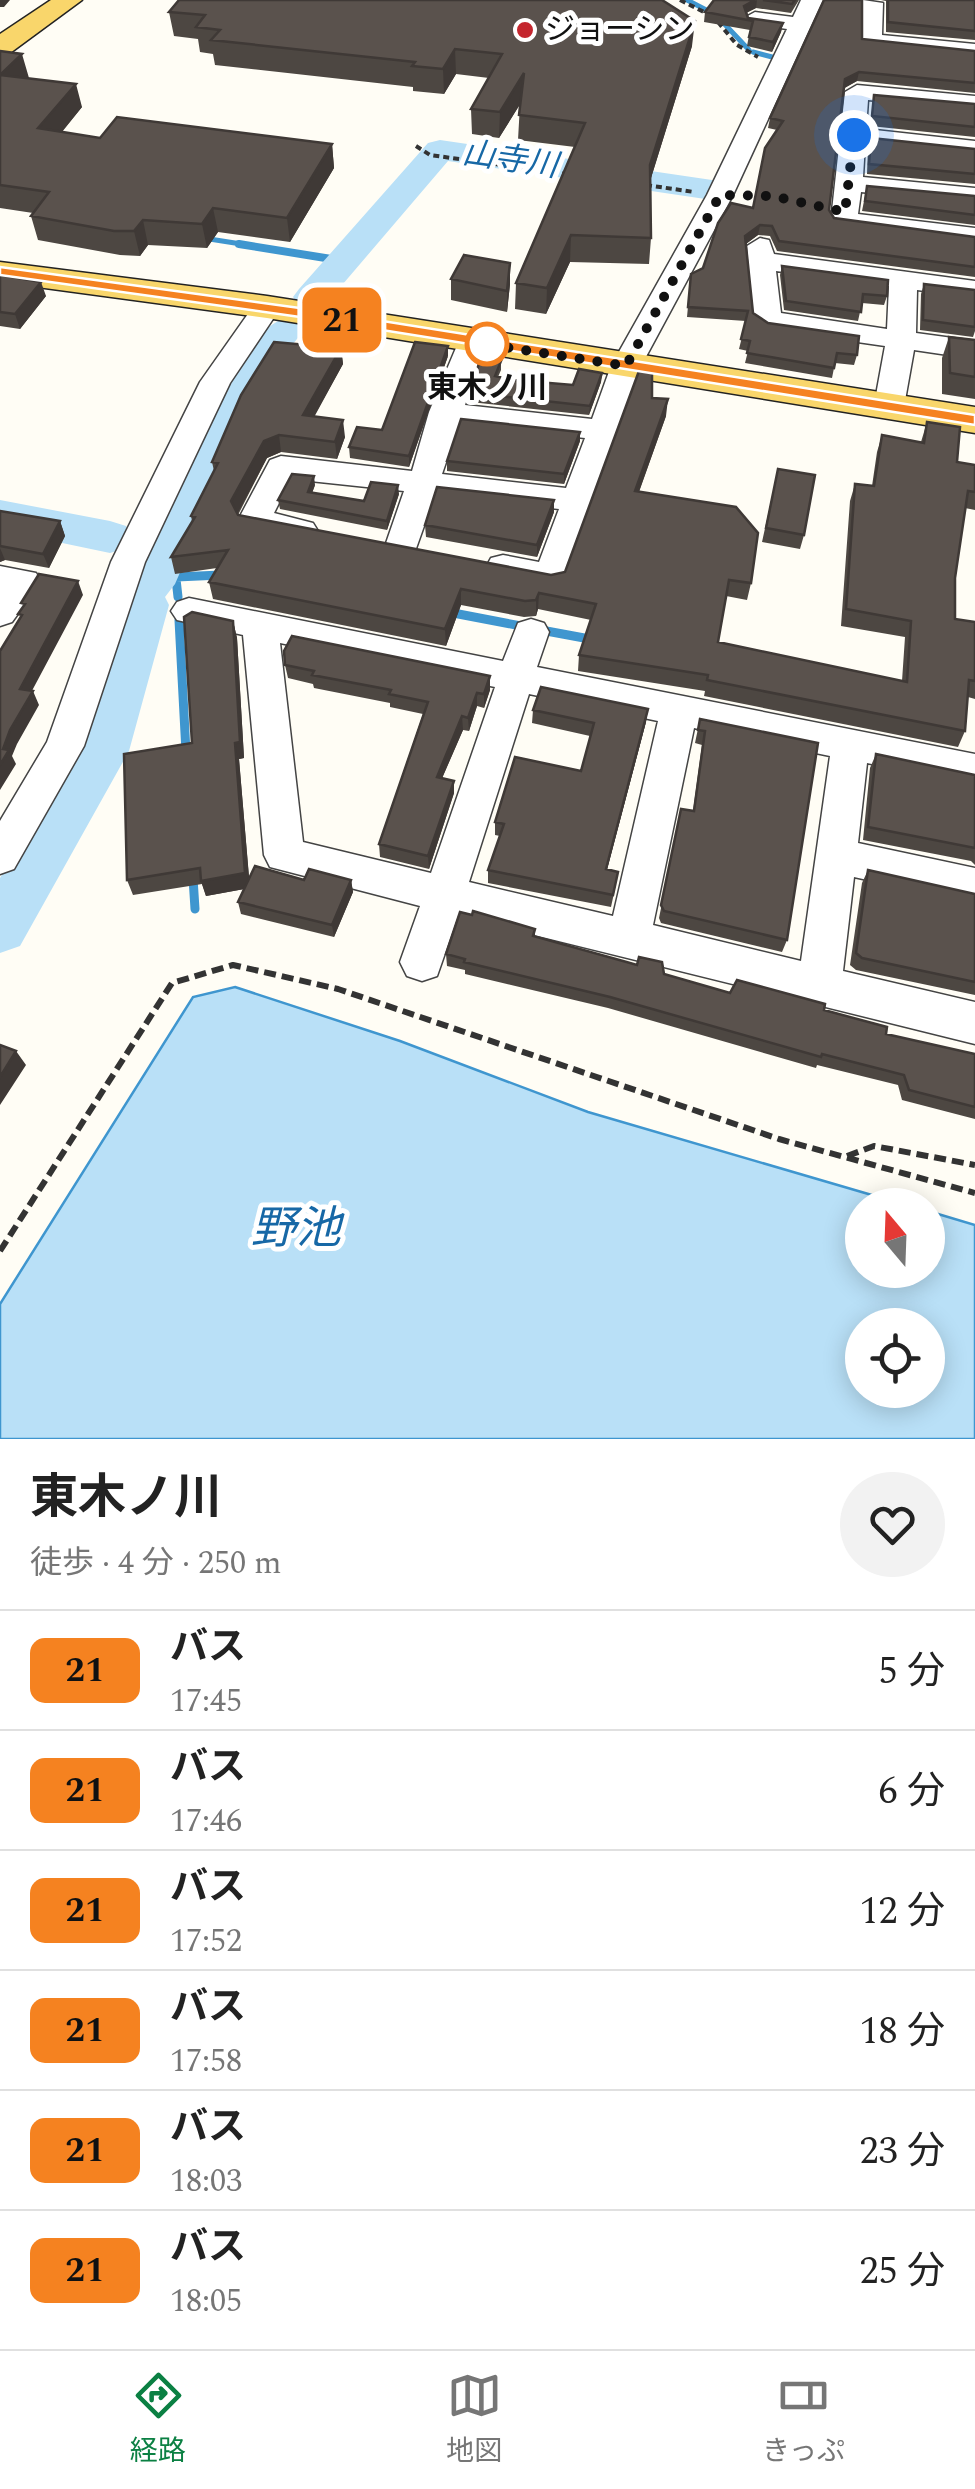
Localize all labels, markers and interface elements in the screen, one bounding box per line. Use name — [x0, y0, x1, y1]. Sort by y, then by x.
place label: ジョーシン — [545, 7, 694, 53]
marker: ジョーシン — [514, 19, 536, 41]
your location — [829, 110, 879, 160]
water label: 山寺川 — [459, 129, 564, 191]
line badge: 21 — [297, 288, 387, 352]
text: 21 — [322, 294, 362, 347]
marker: 東木ノ川 — [466, 323, 508, 365]
place label: 東木ノ川 — [427, 365, 547, 411]
north arrow — [845, 1188, 945, 1288]
map controls — [845, 1188, 945, 1408]
water label: 野池 — [251, 1195, 345, 1264]
button: locate — [845, 1308, 945, 1408]
text: 東木ノ川 — [30, 1462, 222, 1535]
button: heart — [840, 1472, 945, 1577]
text: 徒歩 · 4 分 · 250 m — [30, 1539, 282, 1588]
text: バス — [170, 1619, 246, 1677]
text: 5 分 — [878, 1643, 945, 1701]
text: 21 — [65, 1644, 105, 1697]
text: 17:45 — [170, 1677, 242, 1726]
text: バス — [170, 1739, 246, 1797]
text: 6 分 — [878, 1763, 945, 1821]
text: 21 — [65, 1764, 105, 1817]
text: 17:46 — [170, 1797, 242, 1846]
text: バス — [170, 1859, 246, 1917]
text: 12 分 — [859, 1883, 945, 1941]
text: 21 — [65, 1884, 105, 1937]
text: 17:52 — [170, 1917, 242, 1966]
text: バス — [170, 1979, 246, 2037]
text: 18 分 — [859, 2003, 945, 2061]
text: 21 — [65, 2004, 105, 2057]
text: 17:58 — [170, 2037, 242, 2086]
text: バス — [170, 2099, 246, 2157]
text: 23 分 — [859, 2123, 945, 2181]
text: 21 — [65, 2124, 105, 2177]
text: 18:03 — [170, 2157, 242, 2206]
text: バス — [170, 2219, 246, 2277]
text: 25 分 — [859, 2243, 945, 2301]
text: 21 — [65, 2244, 105, 2297]
text: 18:05 — [170, 2277, 242, 2326]
tab: 経路 — [130, 2368, 186, 2473]
tab: 地図 — [446, 2368, 502, 2473]
tab: きっぷ — [762, 2368, 845, 2473]

